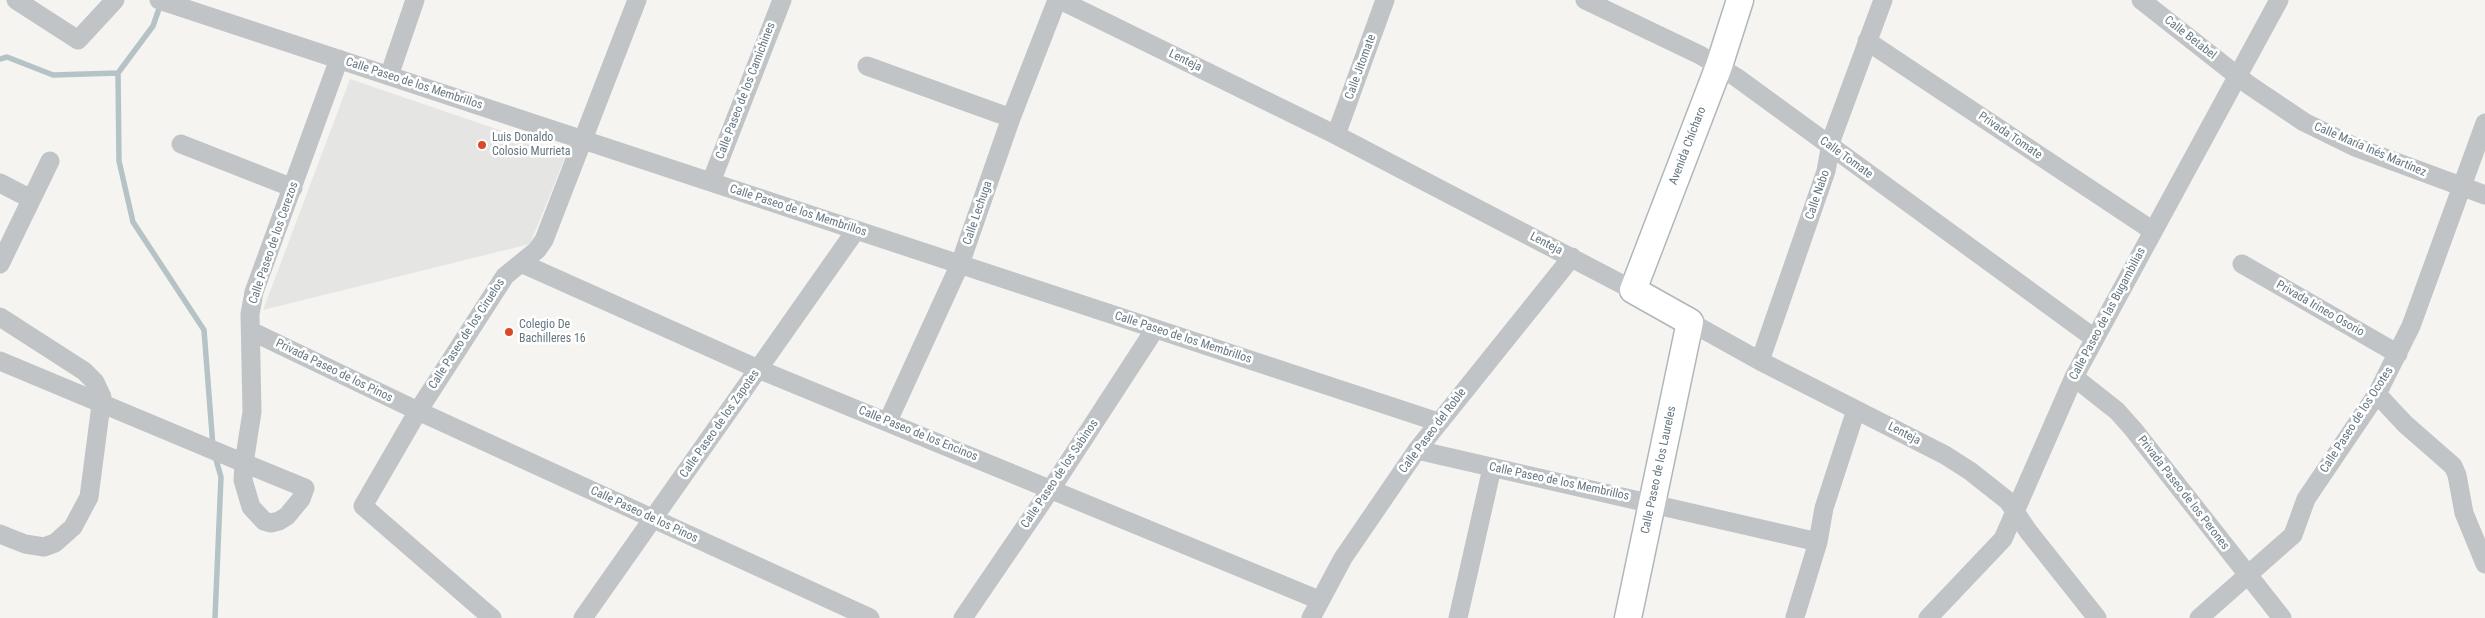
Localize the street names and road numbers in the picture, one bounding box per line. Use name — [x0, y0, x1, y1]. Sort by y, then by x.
street label: Calle Betabel — [2161, 13, 2219, 63]
street label: Calle Paseo de los Camichines — [713, 21, 779, 161]
street label: Calle Jitomate — [1343, 32, 1379, 102]
street label: Lenteja — [1166, 47, 1204, 75]
street label: Calle Paseo de los Membrillos — [344, 55, 484, 113]
street label: Avenida Chícharo — [1667, 105, 1709, 187]
street label: Privada Tomate — [1975, 109, 2045, 163]
street label: Calle María Inés Martínez — [2312, 120, 2428, 180]
street label: Calle Tomate — [1817, 134, 1875, 182]
street label: Calle Nabo — [1803, 168, 1833, 222]
street label: Calle Lechuga — [960, 179, 996, 247]
street label: Calle Paseo de los Cerezos — [246, 180, 302, 306]
street label: Calle Paseo de los Membrillos — [728, 182, 868, 240]
street label: Lenteja — [1527, 230, 1565, 258]
street label: Calle Paseo de las Bugambilias — [2067, 245, 2149, 383]
street label: Calle Paseo de los Ciruelos — [426, 276, 508, 392]
street label: Privada Irineo Osorio — [2273, 278, 2367, 340]
street label: Calle Paseo de los Membrillos — [1113, 309, 1253, 367]
street label: Privada Paseo de los Pinos — [273, 336, 395, 406]
street label: Calle Paseo de los Ocotes — [2317, 364, 2397, 476]
street label: Calle Paseo de los Zapotes — [677, 367, 763, 481]
street label: Calle Paseo del Roble — [1396, 386, 1470, 476]
street label: Calle Paseo de los Encinos — [856, 403, 980, 465]
street label: Calle Paseo de los Laureles — [1638, 405, 1680, 535]
street label: Calle Paseo de los Sabinos — [1018, 417, 1102, 531]
street label: Lenteja — [1885, 420, 1923, 448]
street label: Privada Paseo de los Perones — [2134, 433, 2232, 553]
street label: Calle Paseo de los Membrillos — [1488, 460, 1630, 504]
street label: Calle Paseo de los Pinos — [588, 484, 700, 546]

